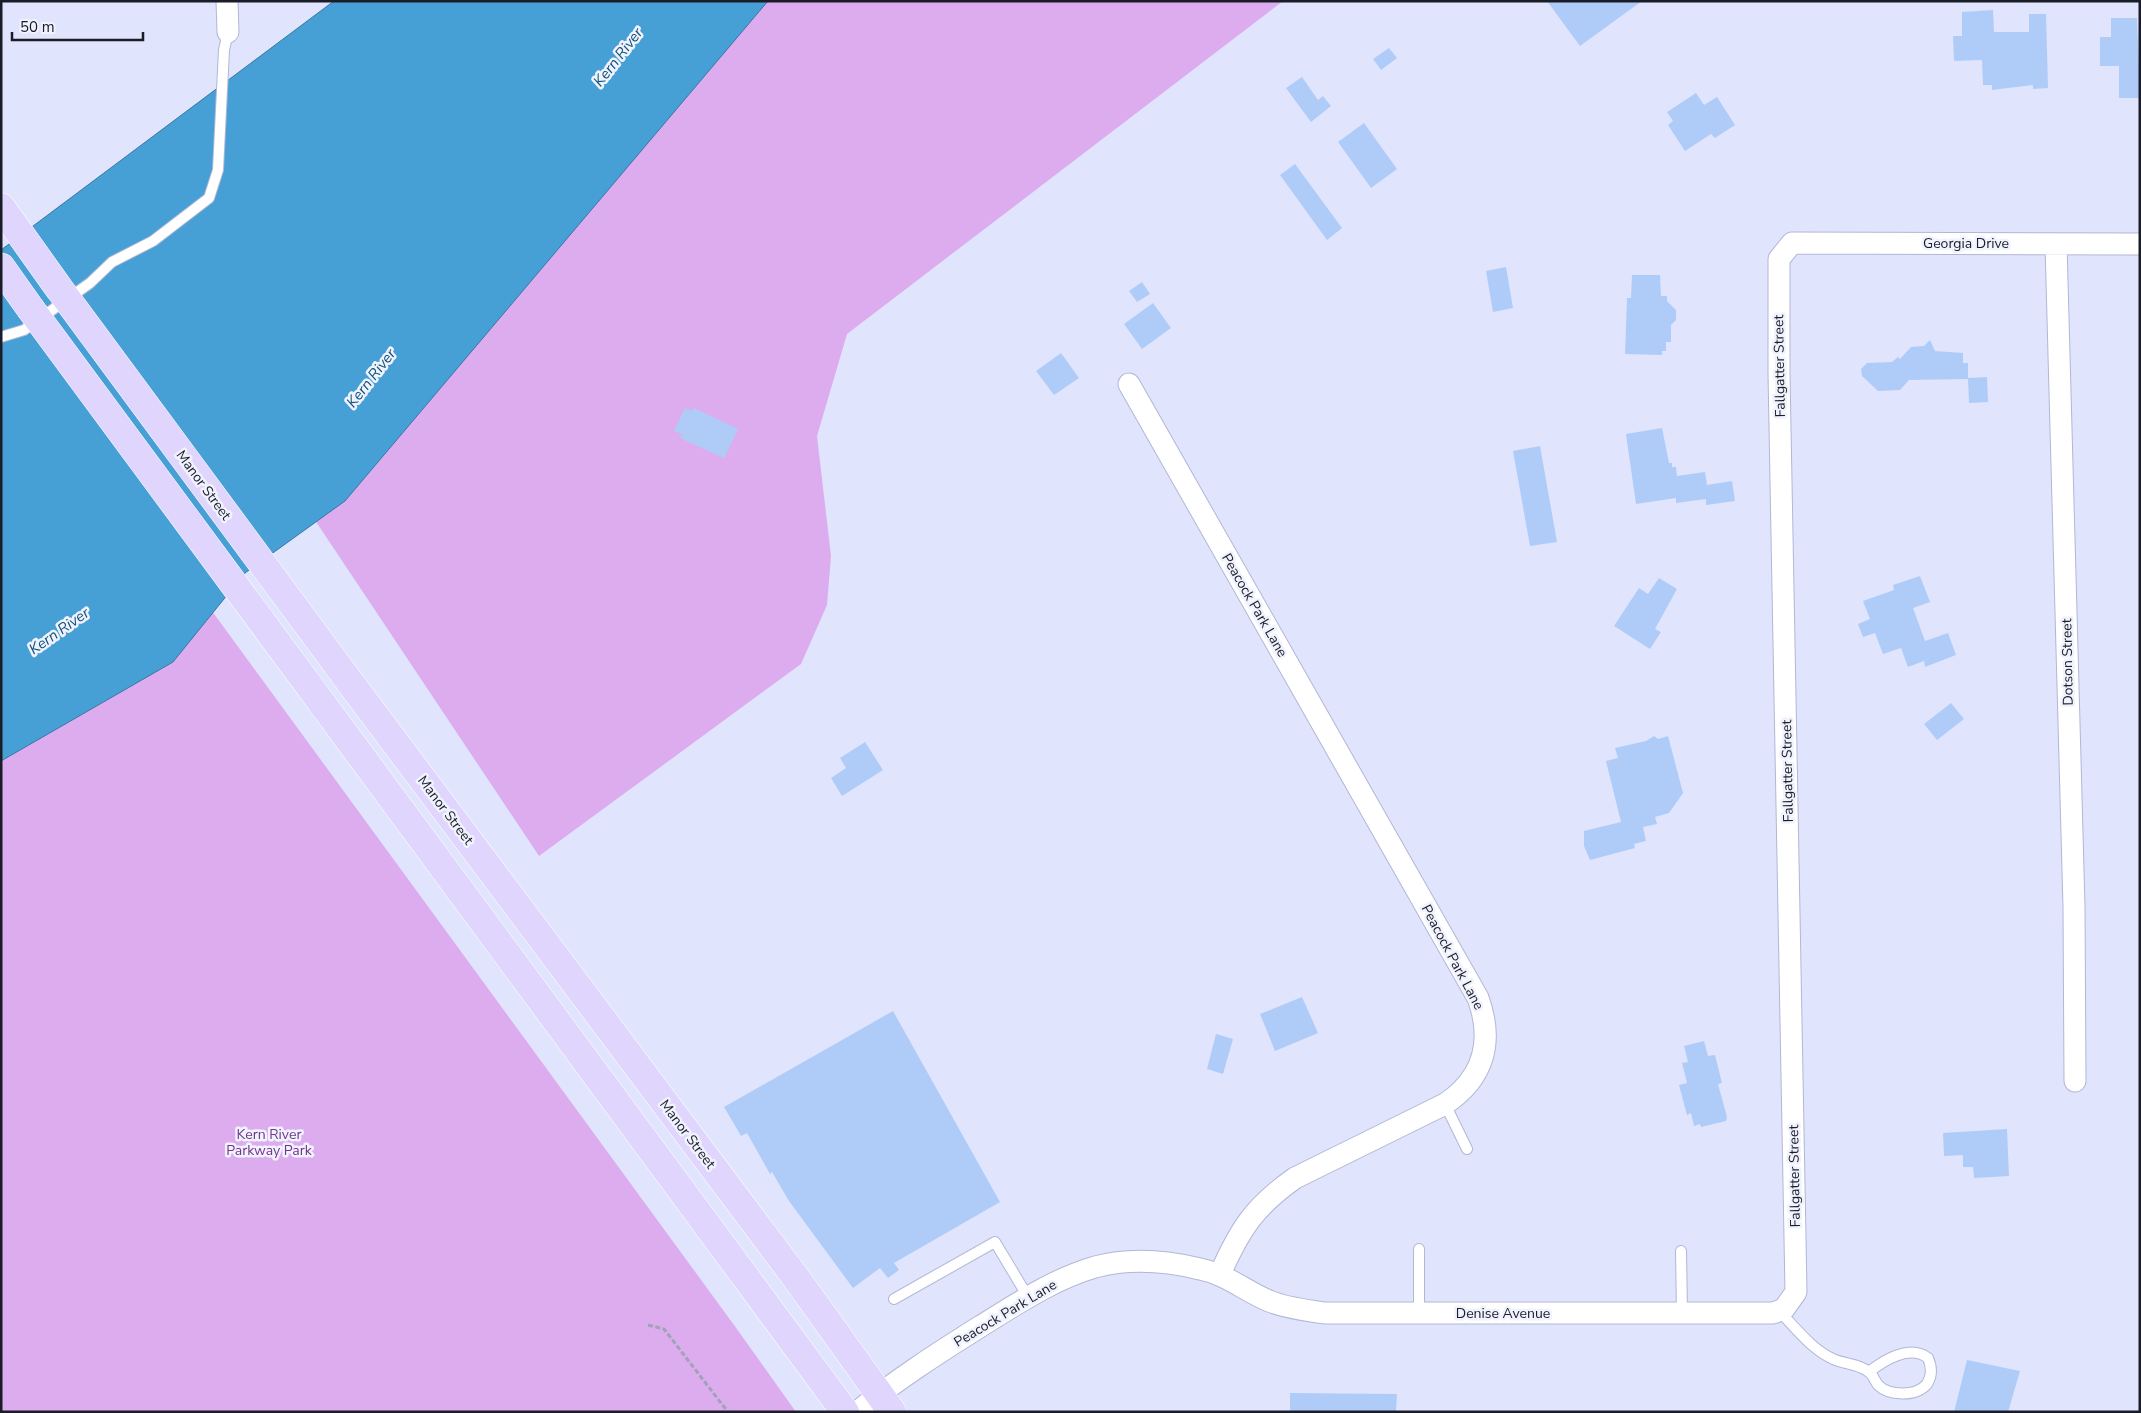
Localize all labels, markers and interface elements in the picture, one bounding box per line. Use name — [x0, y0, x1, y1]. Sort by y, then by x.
scale bar — [12, 10, 144, 42]
text: 50 m — [20, 17, 55, 37]
water label: Kern River — [589, 23, 648, 91]
street label: Georgia Drive — [1923, 234, 2009, 253]
street label: Fallgatter Street — [1769, 315, 1790, 417]
water label: Kern River — [342, 344, 401, 412]
street label: Manor Street — [172, 447, 235, 524]
street label: Peacock Park Lane — [1217, 550, 1292, 660]
water label: Kern River — [25, 603, 94, 659]
street label: Dotson Street — [2057, 618, 2078, 706]
street label: Fallgatter Street — [1777, 720, 1798, 822]
street label: Manor Street — [413, 772, 478, 849]
street label: Peacock Park Lane — [1417, 901, 1488, 1013]
street label: Manor Street — [655, 1096, 720, 1173]
park label: Kern River Parkway Park — [226, 1125, 313, 1160]
street label: Fallgatter Street — [1784, 1125, 1805, 1227]
street label: Peacock Park Lane — [950, 1275, 1060, 1352]
street label: Denise Avenue — [1456, 1304, 1550, 1323]

